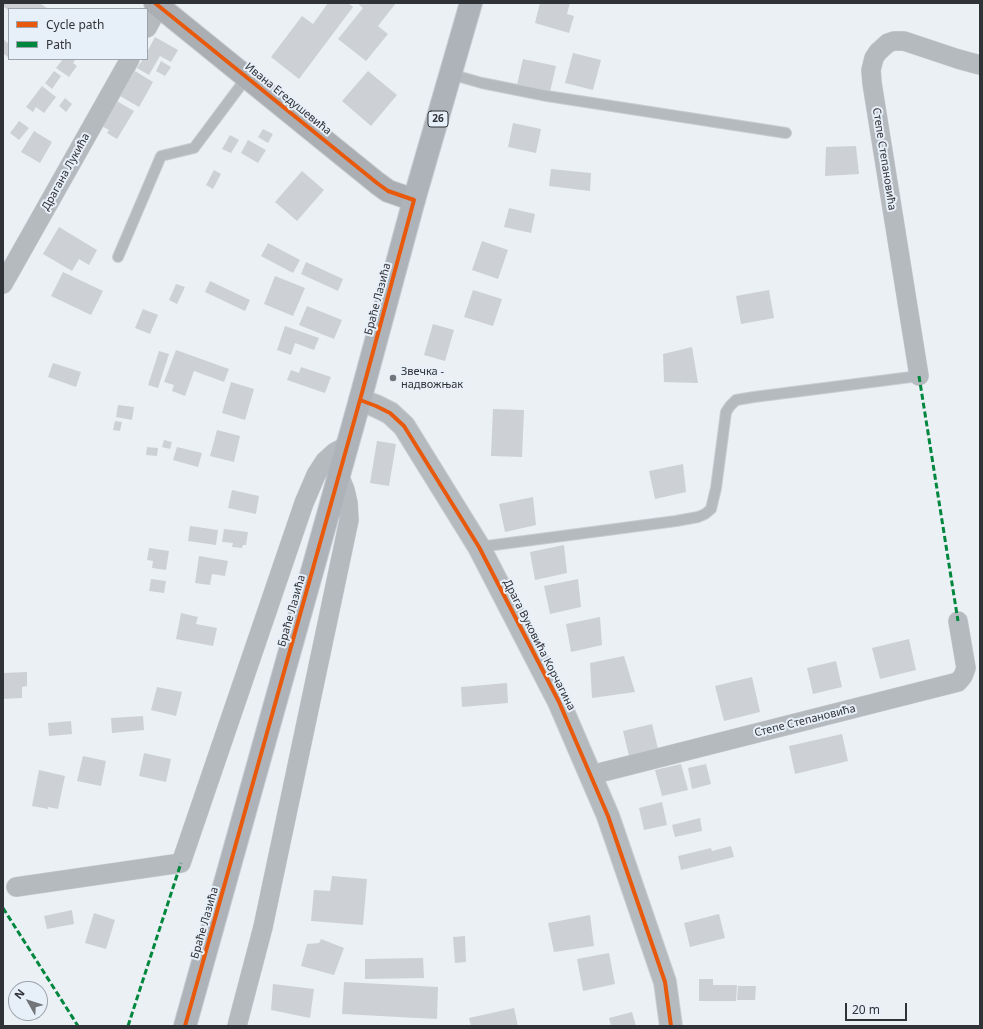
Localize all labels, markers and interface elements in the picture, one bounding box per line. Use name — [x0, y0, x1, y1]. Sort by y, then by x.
legend — [8, 8, 148, 60]
text: Cycle path — [46, 16, 104, 33]
text: Path — [46, 36, 72, 53]
street label: Ивана Егедушевића — [242, 60, 334, 138]
street label: Степе Степановића — [869, 107, 899, 211]
road number: 26 — [428, 111, 448, 127]
street label: Драгана Лукића — [39, 131, 93, 213]
street label: Браће Лазића — [362, 261, 394, 337]
place label: Звечка - надвожњак — [401, 365, 463, 391]
marker: Звечка - надвожњак — [388, 373, 398, 383]
street label: Браће Лазића — [275, 574, 309, 648]
street label: Драга Вуковића Корчагина — [500, 577, 578, 713]
street label: Степе Степановића — [753, 702, 857, 740]
street label: Браће Лазића — [188, 886, 222, 960]
north arrow — [8, 981, 48, 1021]
text: N — [10, 986, 28, 1002]
scale bar — [847, 995, 909, 1021]
text: 20 m — [852, 1001, 880, 1018]

